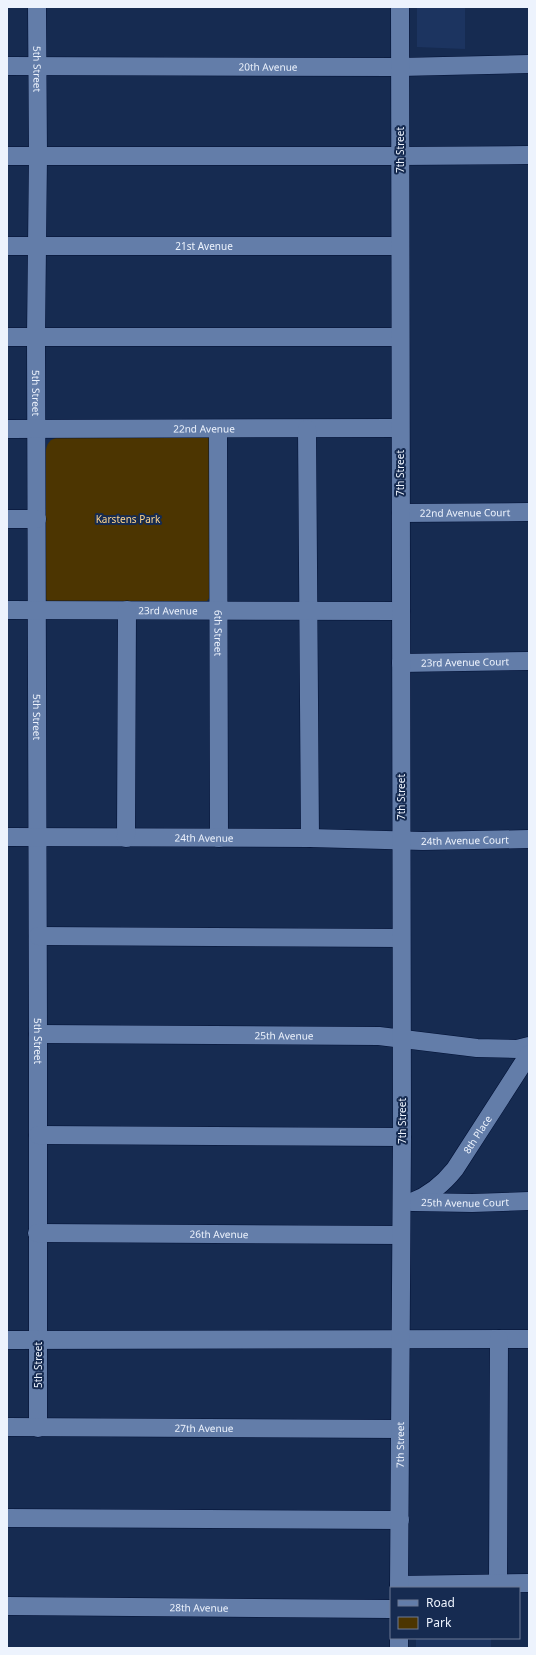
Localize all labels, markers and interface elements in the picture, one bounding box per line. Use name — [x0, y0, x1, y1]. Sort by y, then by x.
street label: 5th Street — [30, 46, 45, 92]
street label: 20th Avenue — [238, 60, 298, 74]
street label: 7th Street — [393, 127, 407, 173]
street label: 21st Avenue — [175, 239, 233, 253]
street label: 5th Street — [29, 370, 43, 416]
street label: 22nd Avenue — [173, 421, 235, 436]
street label: 7th Street — [393, 450, 407, 496]
street label: 22nd Avenue Court — [420, 505, 511, 520]
park label: Karstens Park — [96, 512, 161, 526]
street label: 23rd Avenue — [138, 603, 198, 617]
street label: 6th Street — [211, 610, 226, 656]
street label: 23rd Avenue Court — [421, 654, 510, 670]
street label: 5th Street — [30, 694, 44, 740]
street label: 7th Street — [394, 774, 408, 820]
street label: 24th Avenue — [174, 831, 234, 845]
street label: 24th Avenue Court — [421, 832, 509, 848]
street label: 5th Street — [31, 1018, 45, 1064]
street label: 25th Avenue — [254, 1028, 314, 1043]
street label: 7th Street — [395, 1098, 409, 1144]
street label: 8th Place — [460, 1112, 495, 1156]
street label: 25th Avenue Court — [421, 1195, 510, 1210]
street label: 26th Avenue — [189, 1227, 249, 1241]
street label: 5th Street — [31, 1342, 45, 1388]
street label: 27th Avenue — [174, 1421, 234, 1435]
street label: 7th Street — [393, 1422, 407, 1468]
legend — [390, 1587, 520, 1639]
text: Road — [426, 1594, 455, 1611]
street label: 28th Avenue — [169, 1600, 229, 1615]
text: Park — [426, 1614, 452, 1631]

